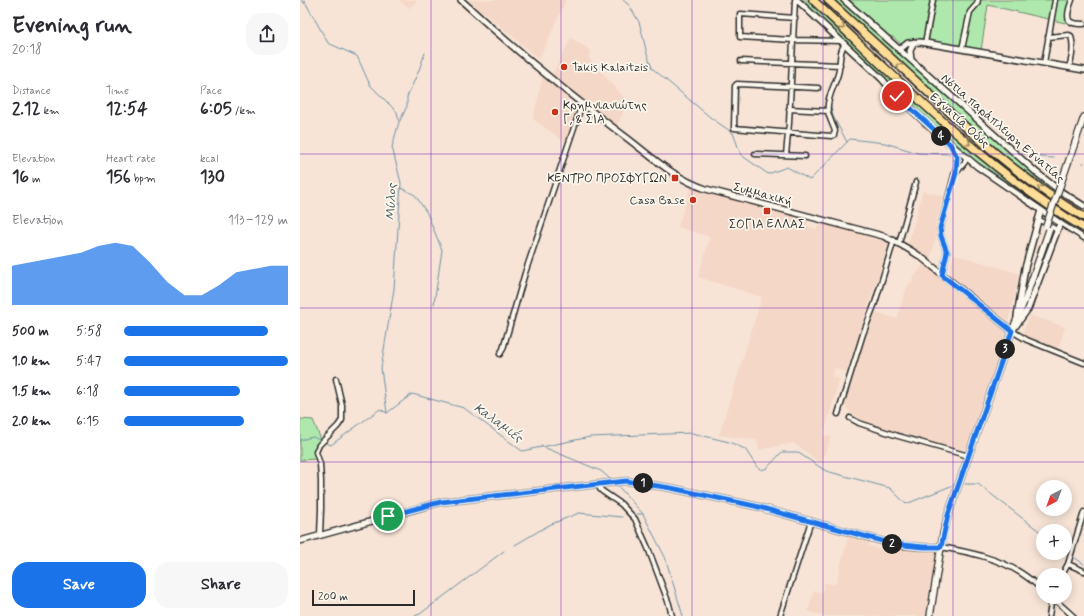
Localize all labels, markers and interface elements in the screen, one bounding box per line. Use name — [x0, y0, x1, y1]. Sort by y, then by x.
text: Evening run — [12, 12, 132, 40]
button: share — [246, 13, 288, 55]
one-way arrow — [837, 22, 845, 29]
text: 20:18 — [12, 41, 42, 58]
place label: Takis Kalaitzis — [572, 60, 648, 76]
marker: Takis Kalaitzis — [559, 62, 569, 72]
one-way arrow — [897, 64, 904, 71]
street label: Νότια παράπλευρη Εγνατίας — [937, 71, 1068, 187]
pin — [880, 79, 914, 113]
text: Distance — [12, 84, 51, 98]
text: Time — [106, 84, 129, 98]
text: Pace — [200, 84, 222, 98]
icon: check — [886, 85, 908, 107]
street label: Εγνατία Οδός — [926, 90, 993, 152]
text: 2.12 — [12, 98, 40, 120]
text: 12:54 — [106, 98, 148, 120]
text: 6:05 — [200, 98, 232, 120]
place label: Κρημνιανιώτης Γ, & ΣΙΑ — [563, 98, 647, 128]
text: km — [40, 104, 59, 118]
text: /km — [232, 104, 256, 118]
marker: Κρημνιανιώτης Γ, & ΣΙΑ — [550, 107, 560, 117]
pin: 4 — [931, 126, 951, 146]
text: 4 — [938, 129, 944, 143]
one-way arrow — [963, 139, 971, 146]
text: Elevation — [12, 152, 55, 166]
text: Heart rate — [106, 152, 155, 166]
text: kcal — [200, 152, 218, 166]
text: 16 — [12, 166, 29, 188]
text: 156 — [106, 166, 131, 188]
text: 130 — [200, 166, 225, 188]
place label: ΚΕΝΤΡΟ ΠΡΟΣΦΥΓΩΝ — [547, 171, 667, 187]
text: m — [29, 172, 41, 186]
text: bpm — [131, 172, 156, 186]
marker: ΚΕΝΤΡΟ ΠΡΟΣΦΥΓΩΝ — [670, 173, 680, 183]
street label: Συμμαχική — [731, 179, 794, 211]
water label: Μύλος — [382, 182, 401, 221]
one-way arrow — [1037, 185, 1044, 193]
place label: Casa Base — [630, 193, 685, 209]
marker: Casa Base — [688, 195, 698, 205]
marker: ΣΟΓΙΑ ΕΛΛΑΣ — [762, 206, 772, 216]
text: Elevation — [12, 212, 63, 229]
text: 113–129 m — [228, 212, 288, 229]
place label: ΣΟΓΙΑ ΕΛΛΑΣ — [729, 217, 805, 233]
text: 500 m — [12, 323, 49, 340]
text: 5:58 — [76, 323, 102, 340]
pin: 3 — [995, 339, 1015, 359]
text: 3 — [1003, 342, 1007, 356]
text: 1.0 km — [12, 353, 50, 370]
text: 5:47 — [76, 353, 101, 370]
text: 1.5 km — [12, 383, 51, 400]
text: 6:18 — [76, 383, 99, 400]
water label: Καλαμιές — [470, 399, 528, 447]
text: 2.0 km — [12, 413, 51, 430]
text: 6:15 — [76, 413, 99, 430]
pin: 1 — [633, 473, 653, 493]
text: 1 — [641, 476, 645, 490]
north arrow — [1036, 480, 1072, 516]
map controls — [1036, 480, 1072, 604]
pin — [371, 499, 405, 533]
icon: arrive — [377, 505, 399, 527]
button: + — [1036, 524, 1072, 560]
pin: 2 — [882, 534, 902, 554]
text: 2 — [889, 537, 895, 551]
button: Save — [12, 562, 146, 608]
button: Share — [154, 562, 288, 608]
button: − — [1036, 568, 1072, 604]
scale bar — [312, 588, 415, 607]
text: 200 m — [318, 590, 348, 604]

